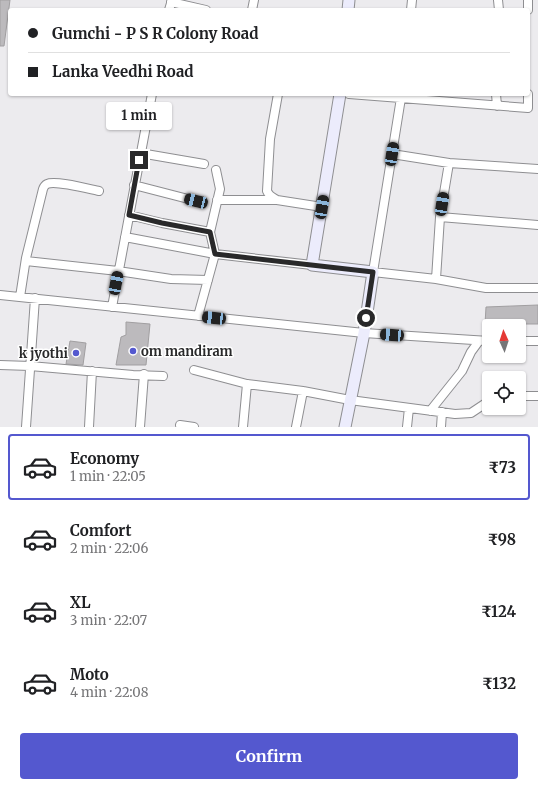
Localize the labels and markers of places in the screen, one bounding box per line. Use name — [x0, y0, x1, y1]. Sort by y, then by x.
place label: om mandiram — [141, 343, 233, 360]
place label: k jyothi — [19, 345, 69, 362]
marker: om mandiram — [128, 346, 138, 356]
marker: k jyothi — [71, 348, 81, 358]

